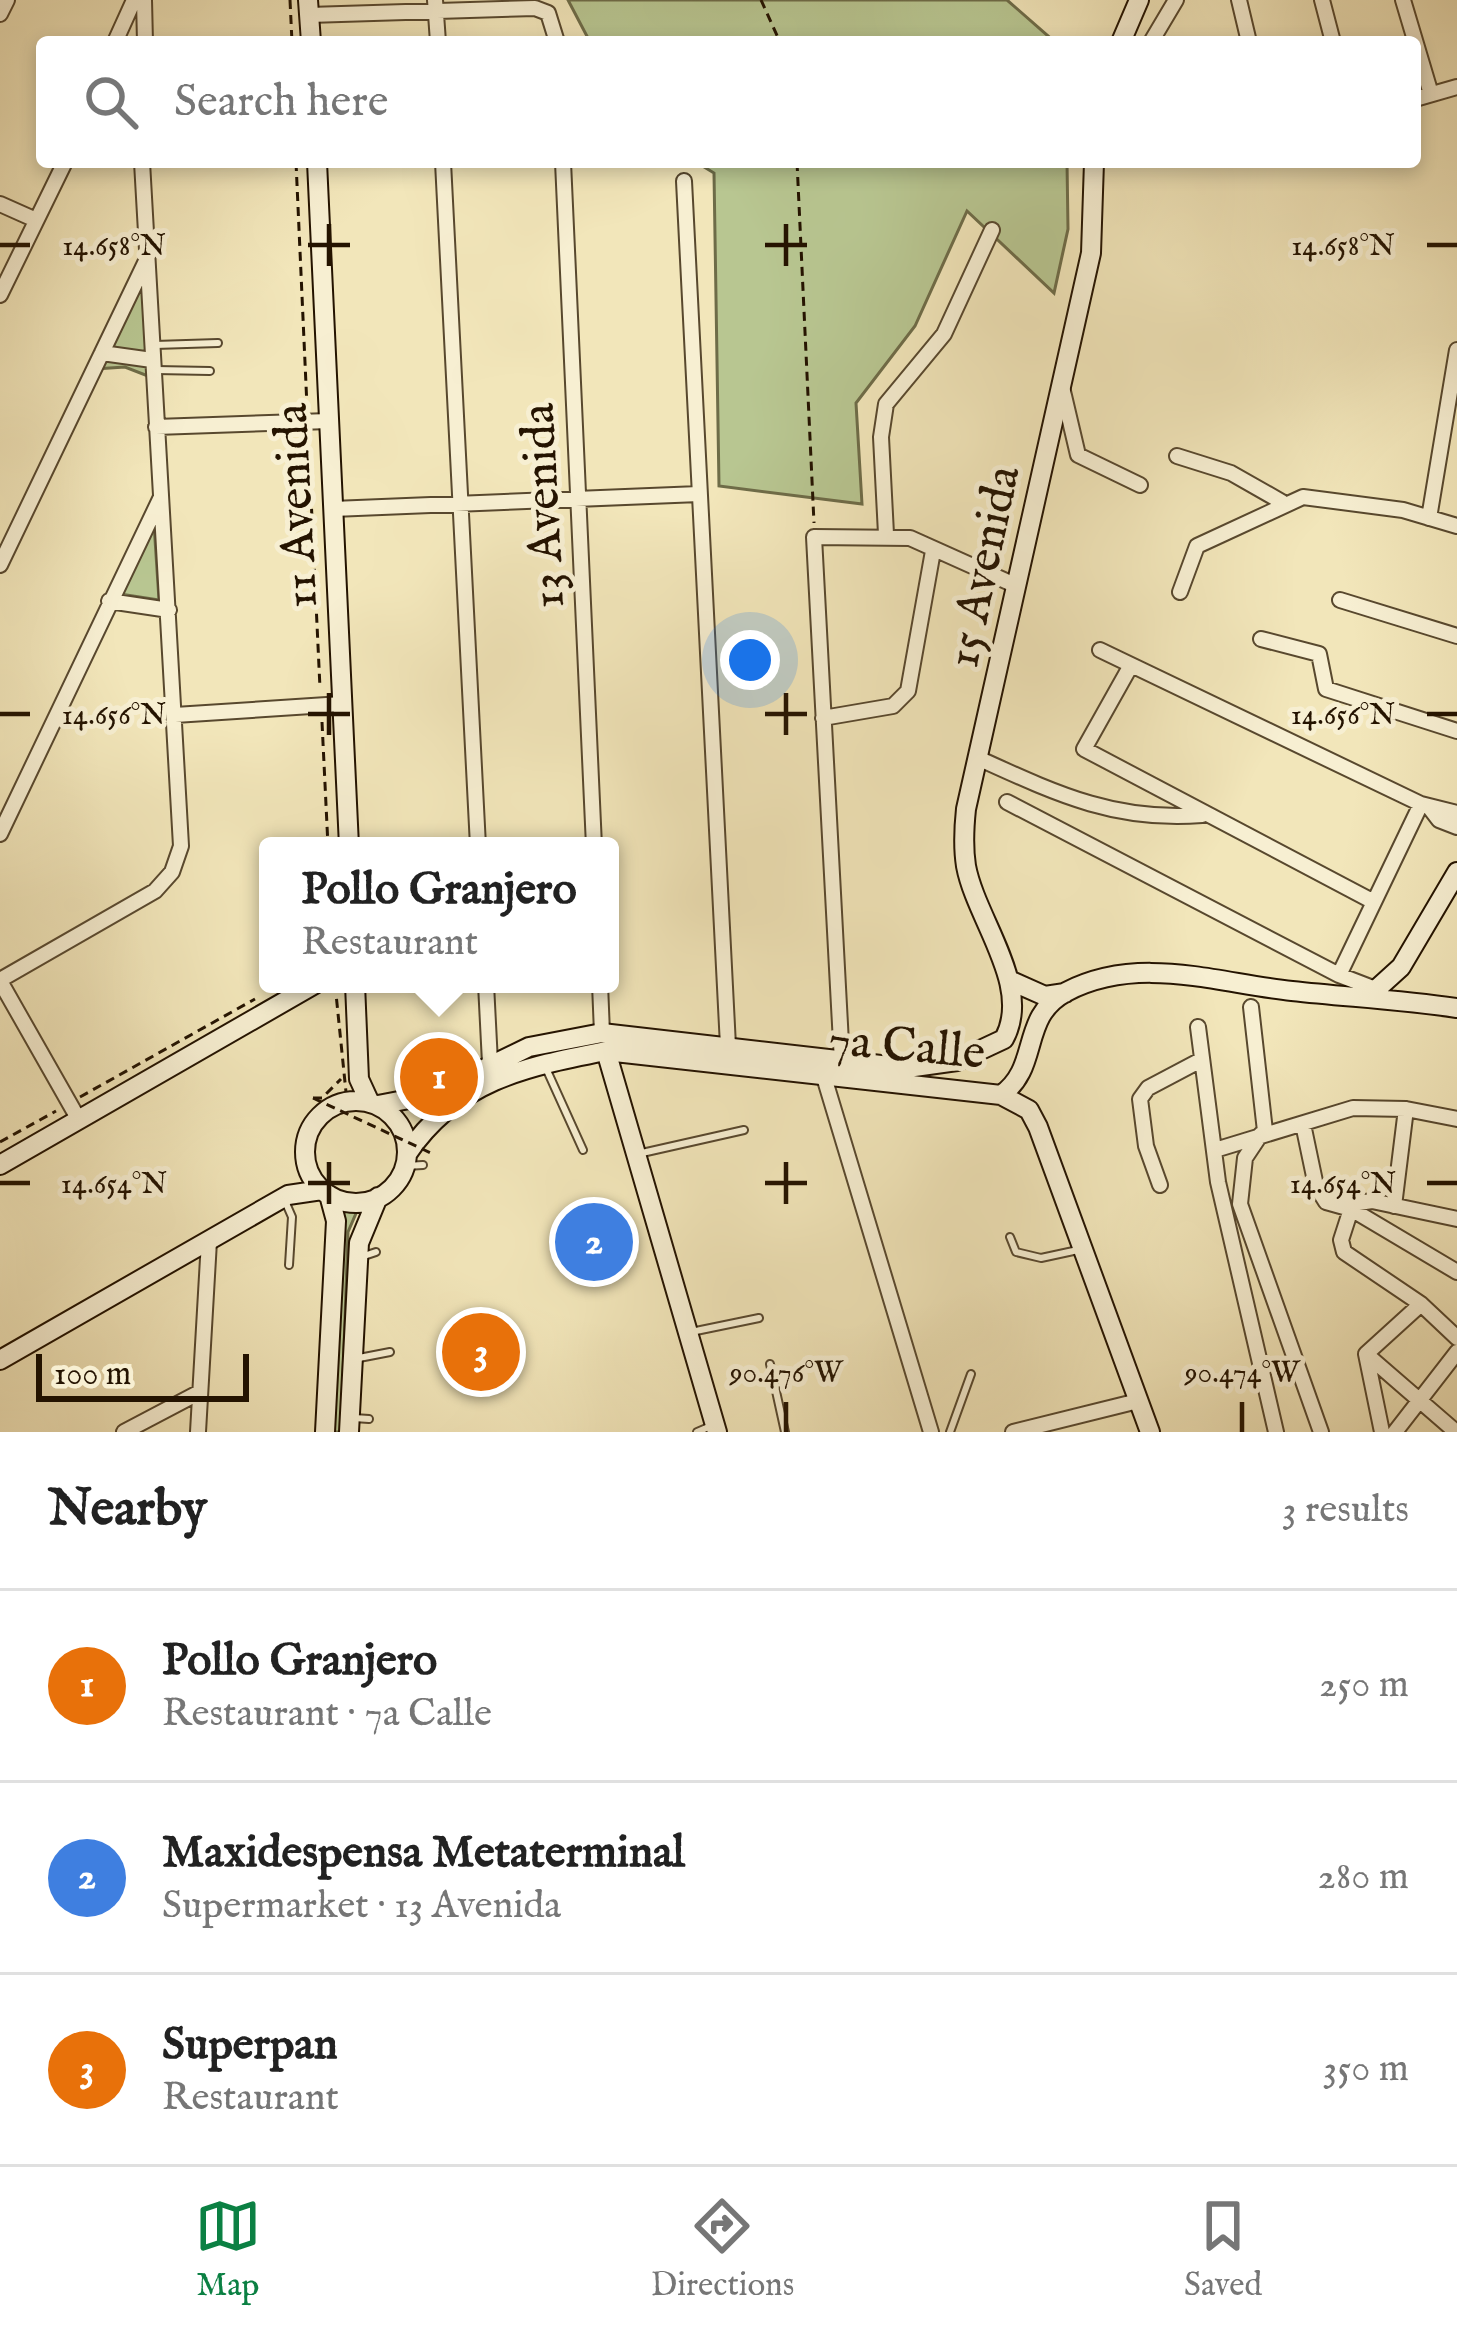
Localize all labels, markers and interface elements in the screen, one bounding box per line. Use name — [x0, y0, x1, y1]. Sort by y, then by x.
search box — [36, 36, 1421, 168]
icon: search — [78, 69, 144, 135]
text: Search here — [174, 74, 388, 131]
text: 14.658°N — [62, 228, 166, 266]
text: 14.658°N — [1291, 228, 1395, 266]
street label: 11 Avenida — [263, 401, 333, 610]
street label: 13 Avenida — [510, 401, 580, 610]
street label: 15 Avenida — [934, 460, 1036, 673]
your location — [720, 630, 780, 690]
text: 14.656°N — [62, 697, 166, 735]
text: 14.656°N — [1291, 697, 1395, 735]
popup — [259, 837, 619, 993]
text: Pollo Granjero — [301, 862, 577, 919]
text: Restaurant — [301, 919, 478, 968]
street label: 7a Calle — [826, 1011, 987, 1085]
pin: 1 — [400, 1032, 478, 1122]
text: 14.654°N — [61, 1166, 167, 1204]
text: 14.654°N — [1290, 1166, 1396, 1204]
pin: 2 — [555, 1197, 633, 1287]
pin: 3 — [442, 1307, 520, 1397]
scale bar — [36, 1348, 249, 1401]
text: 100 m — [54, 1354, 131, 1396]
text: 90.476°W — [728, 1355, 844, 1393]
text: 90.474°W — [1183, 1355, 1301, 1393]
text: Nearby — [48, 1478, 207, 1543]
text: 3 results — [1282, 1486, 1409, 1535]
text: Pollo Granjero — [162, 1633, 437, 1690]
text: 1 — [80, 1661, 94, 1710]
text: 250 m — [1319, 1661, 1409, 1710]
text: Restaurant · 7a Calle — [162, 1690, 492, 1739]
text: Maxidespensa Metaterminal — [162, 1825, 685, 1882]
text: 2 — [78, 1853, 96, 1902]
text: 280 m — [1318, 1853, 1409, 1902]
text: Supermarket · 13 Avenida — [162, 1882, 561, 1931]
text: Superpan — [162, 2017, 338, 2074]
text: 3 — [80, 2045, 94, 2094]
text: 350 m — [1323, 2045, 1409, 2094]
text: Restaurant — [162, 2074, 339, 2123]
tab: Map — [195, 2193, 261, 2307]
tab: Directions — [651, 2193, 794, 2307]
tab: Saved — [1184, 2193, 1262, 2307]

